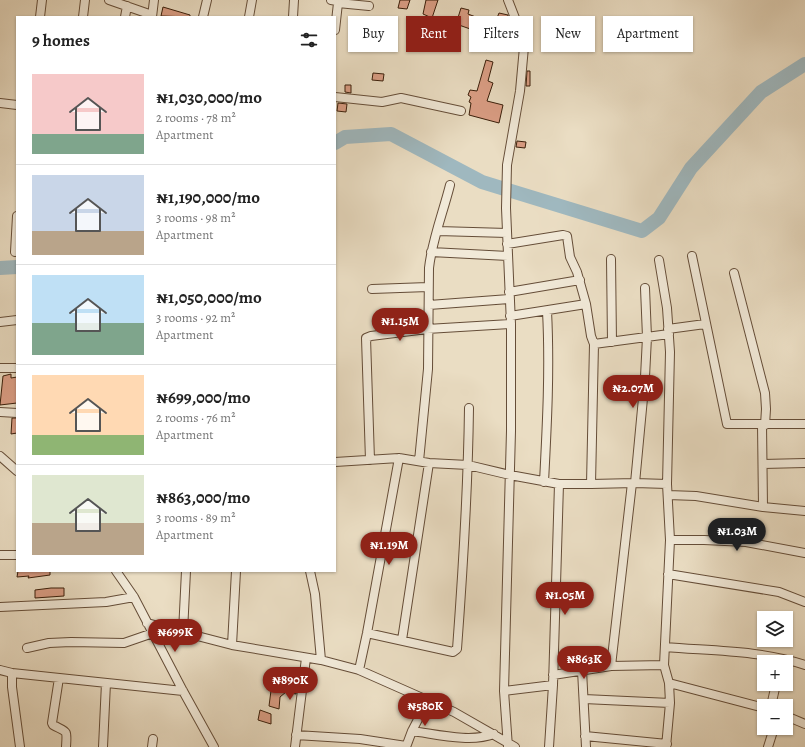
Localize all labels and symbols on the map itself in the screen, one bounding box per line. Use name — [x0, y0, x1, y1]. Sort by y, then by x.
pin: ₦1.15M — [367, 308, 433, 342]
pin: ₦2.07M — [600, 375, 666, 409]
pin: ₦1.03M — [704, 518, 770, 552]
pin: ₦1.19M — [356, 532, 422, 566]
pin: ₦1.05M — [532, 582, 598, 616]
pin: ₦699K — [147, 619, 203, 653]
pin: ₦863K — [556, 646, 612, 680]
pin: ₦890K — [262, 667, 318, 701]
pin: ₦580K — [397, 693, 453, 727]

